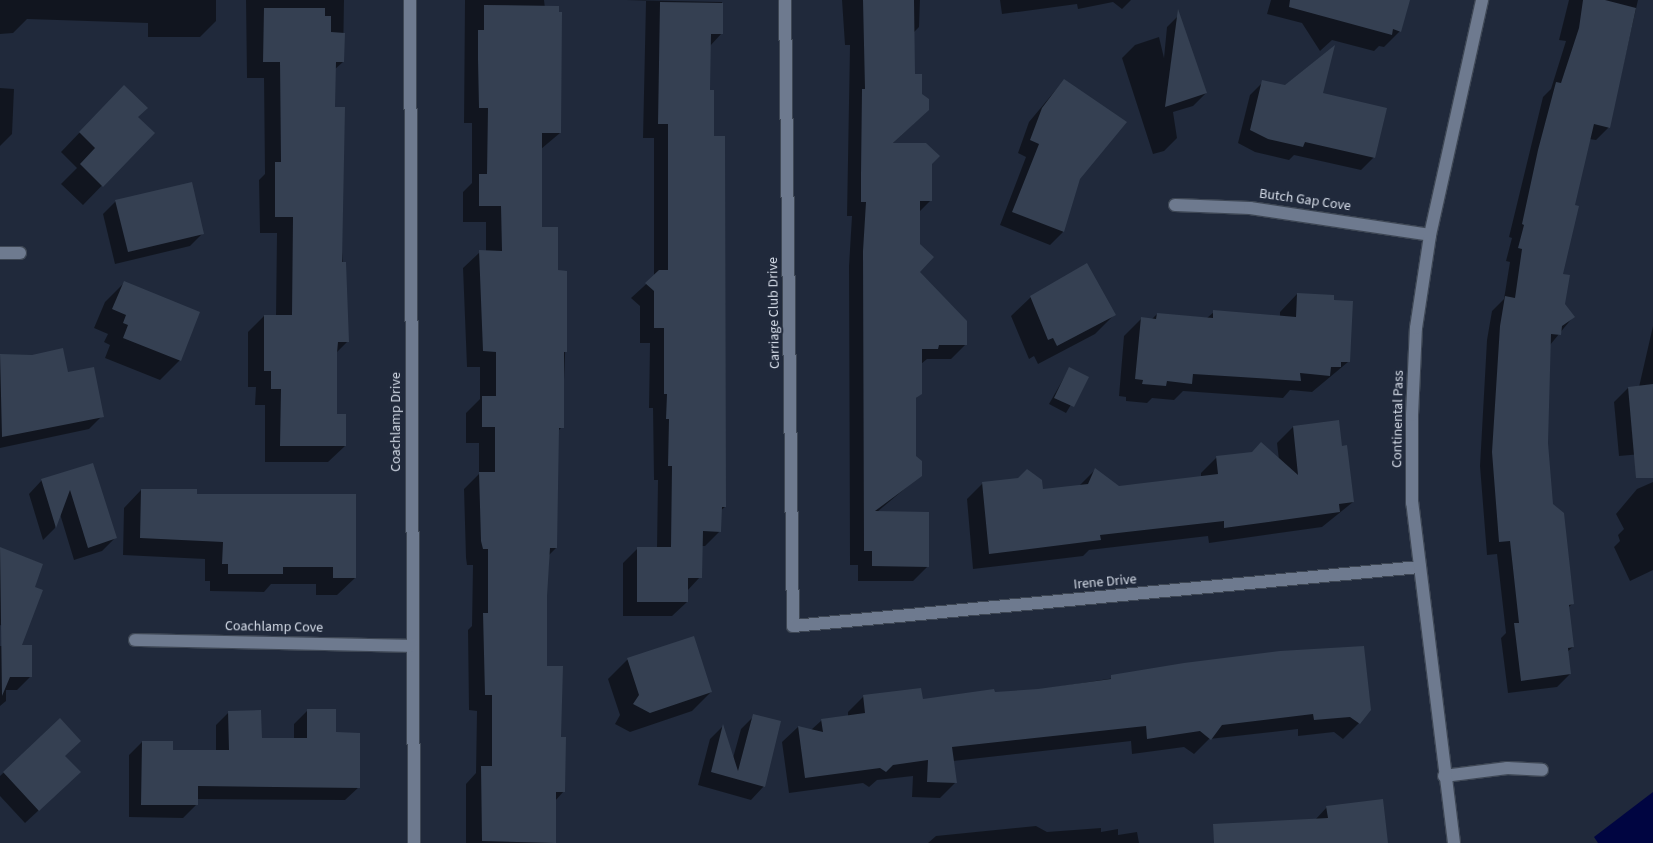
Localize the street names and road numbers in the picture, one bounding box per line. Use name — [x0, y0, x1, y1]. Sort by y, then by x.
street label: Butch Gap Cove — [1258, 185, 1352, 215]
street label: Carriage Club Drive — [765, 257, 783, 369]
street label: Continental Pass — [1389, 370, 1407, 468]
street label: Coachlamp Drive — [388, 372, 404, 472]
street label: Irene Drive — [1073, 571, 1137, 593]
street label: Coachlamp Cove — [225, 618, 323, 636]

